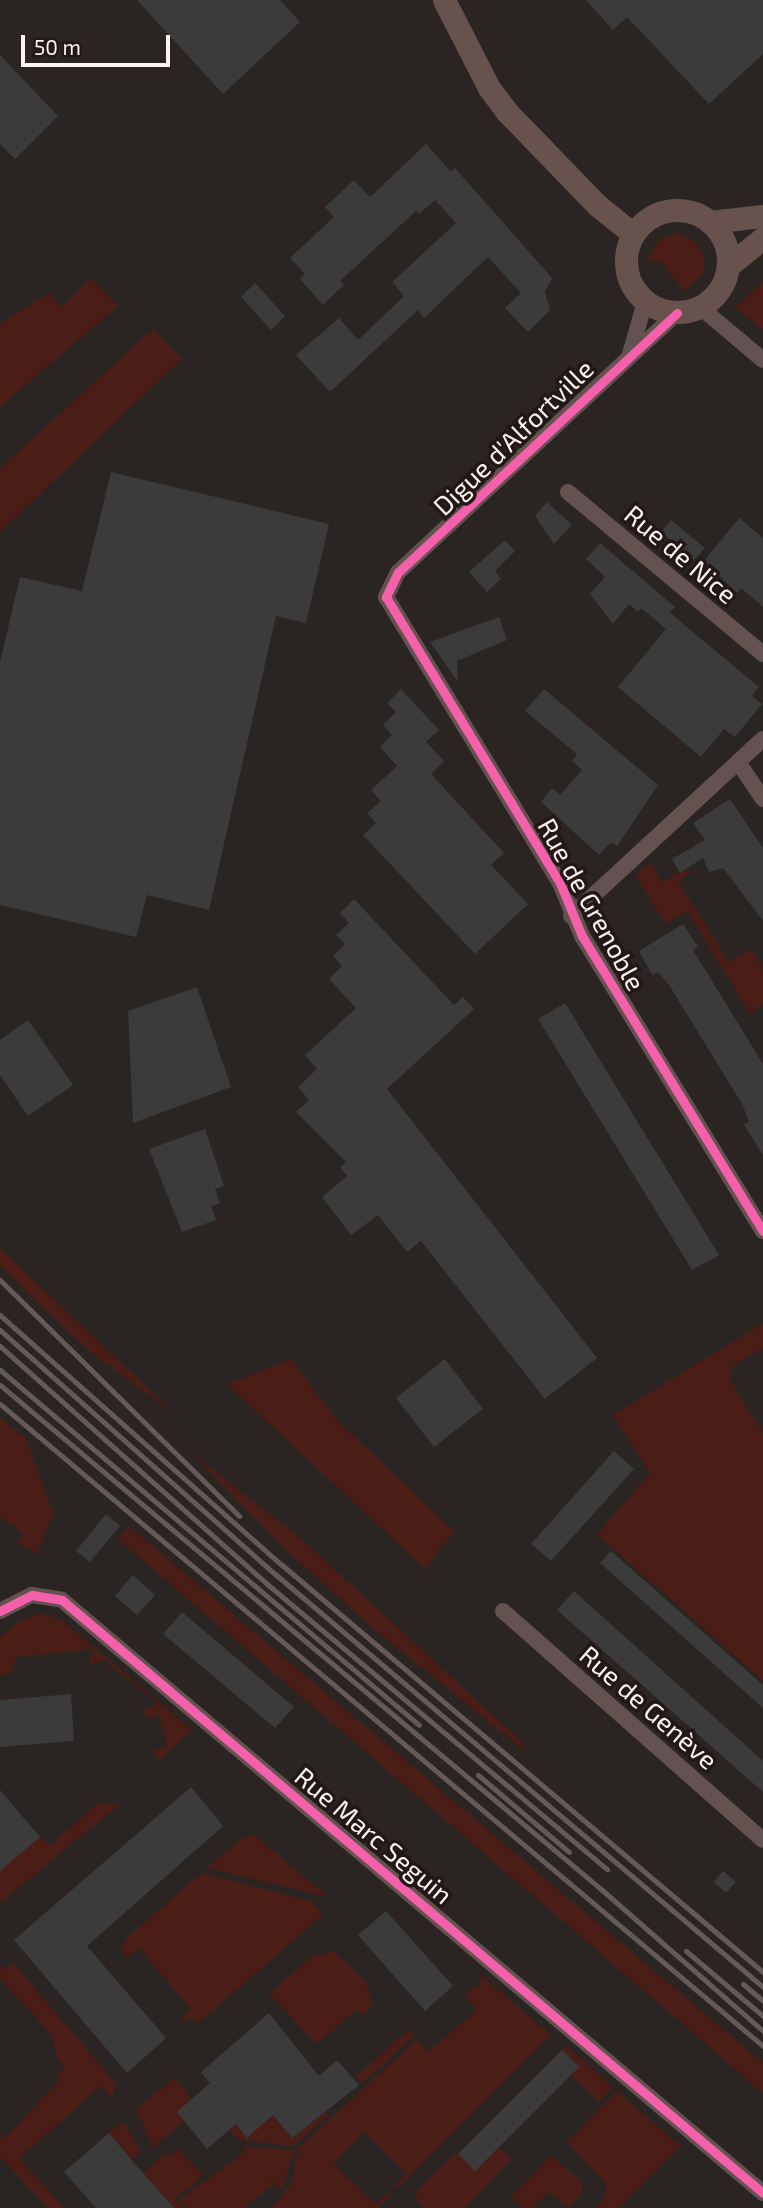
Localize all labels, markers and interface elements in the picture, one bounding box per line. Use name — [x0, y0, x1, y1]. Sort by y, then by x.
scale bar — [24, 21, 173, 65]
text: 50 m — [34, 34, 81, 59]
street label: Digue d'Alfortville — [427, 353, 599, 521]
street label: Rue de Nice — [619, 498, 743, 610]
street label: Rue de Grenoble — [532, 812, 652, 996]
street label: Rue de Genève — [574, 1639, 724, 1775]
street label: Rue Marc Seguin — [289, 1760, 459, 1910]

